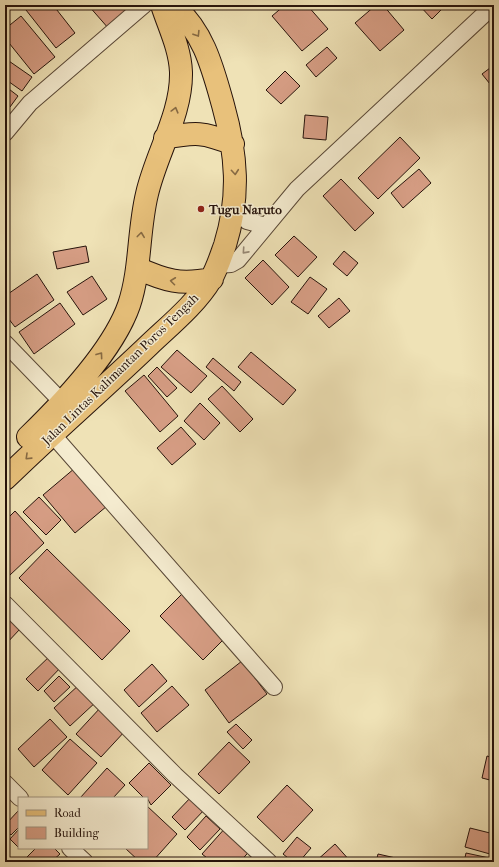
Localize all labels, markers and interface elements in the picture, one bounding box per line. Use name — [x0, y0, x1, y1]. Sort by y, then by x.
one-way arrow — [193, 30, 200, 37]
one-way arrow — [170, 106, 178, 113]
one-way arrow — [231, 169, 240, 175]
place label: Tugu Naruto — [208, 202, 282, 218]
marker: Tugu Naruto — [196, 204, 206, 214]
one-way arrow — [136, 232, 145, 238]
one-way arrow — [243, 247, 250, 254]
one-way arrow — [170, 277, 176, 286]
street label: Jalan Lintas Kalimantan Poros Tengah — [38, 290, 202, 449]
one-way arrow — [95, 353, 102, 360]
one-way arrow — [25, 452, 33, 459]
legend — [18, 797, 148, 849]
text: Road — [54, 806, 81, 820]
text: Building — [54, 826, 99, 840]

